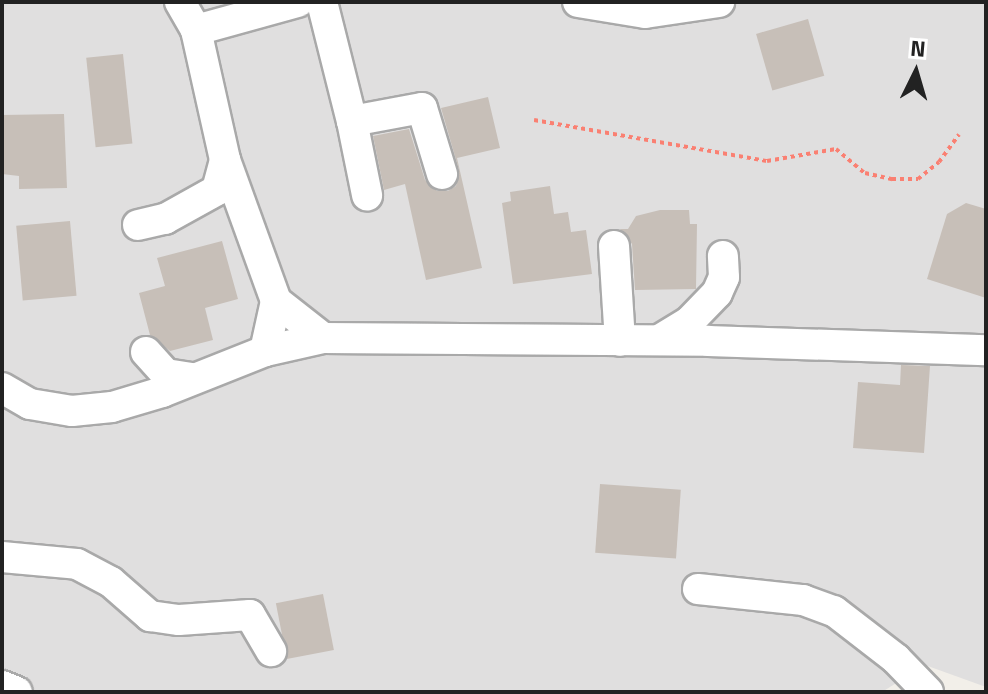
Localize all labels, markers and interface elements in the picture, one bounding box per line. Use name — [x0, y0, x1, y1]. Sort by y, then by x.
text: N — [909, 30, 927, 66]
north arrow — [876, 32, 956, 112]

